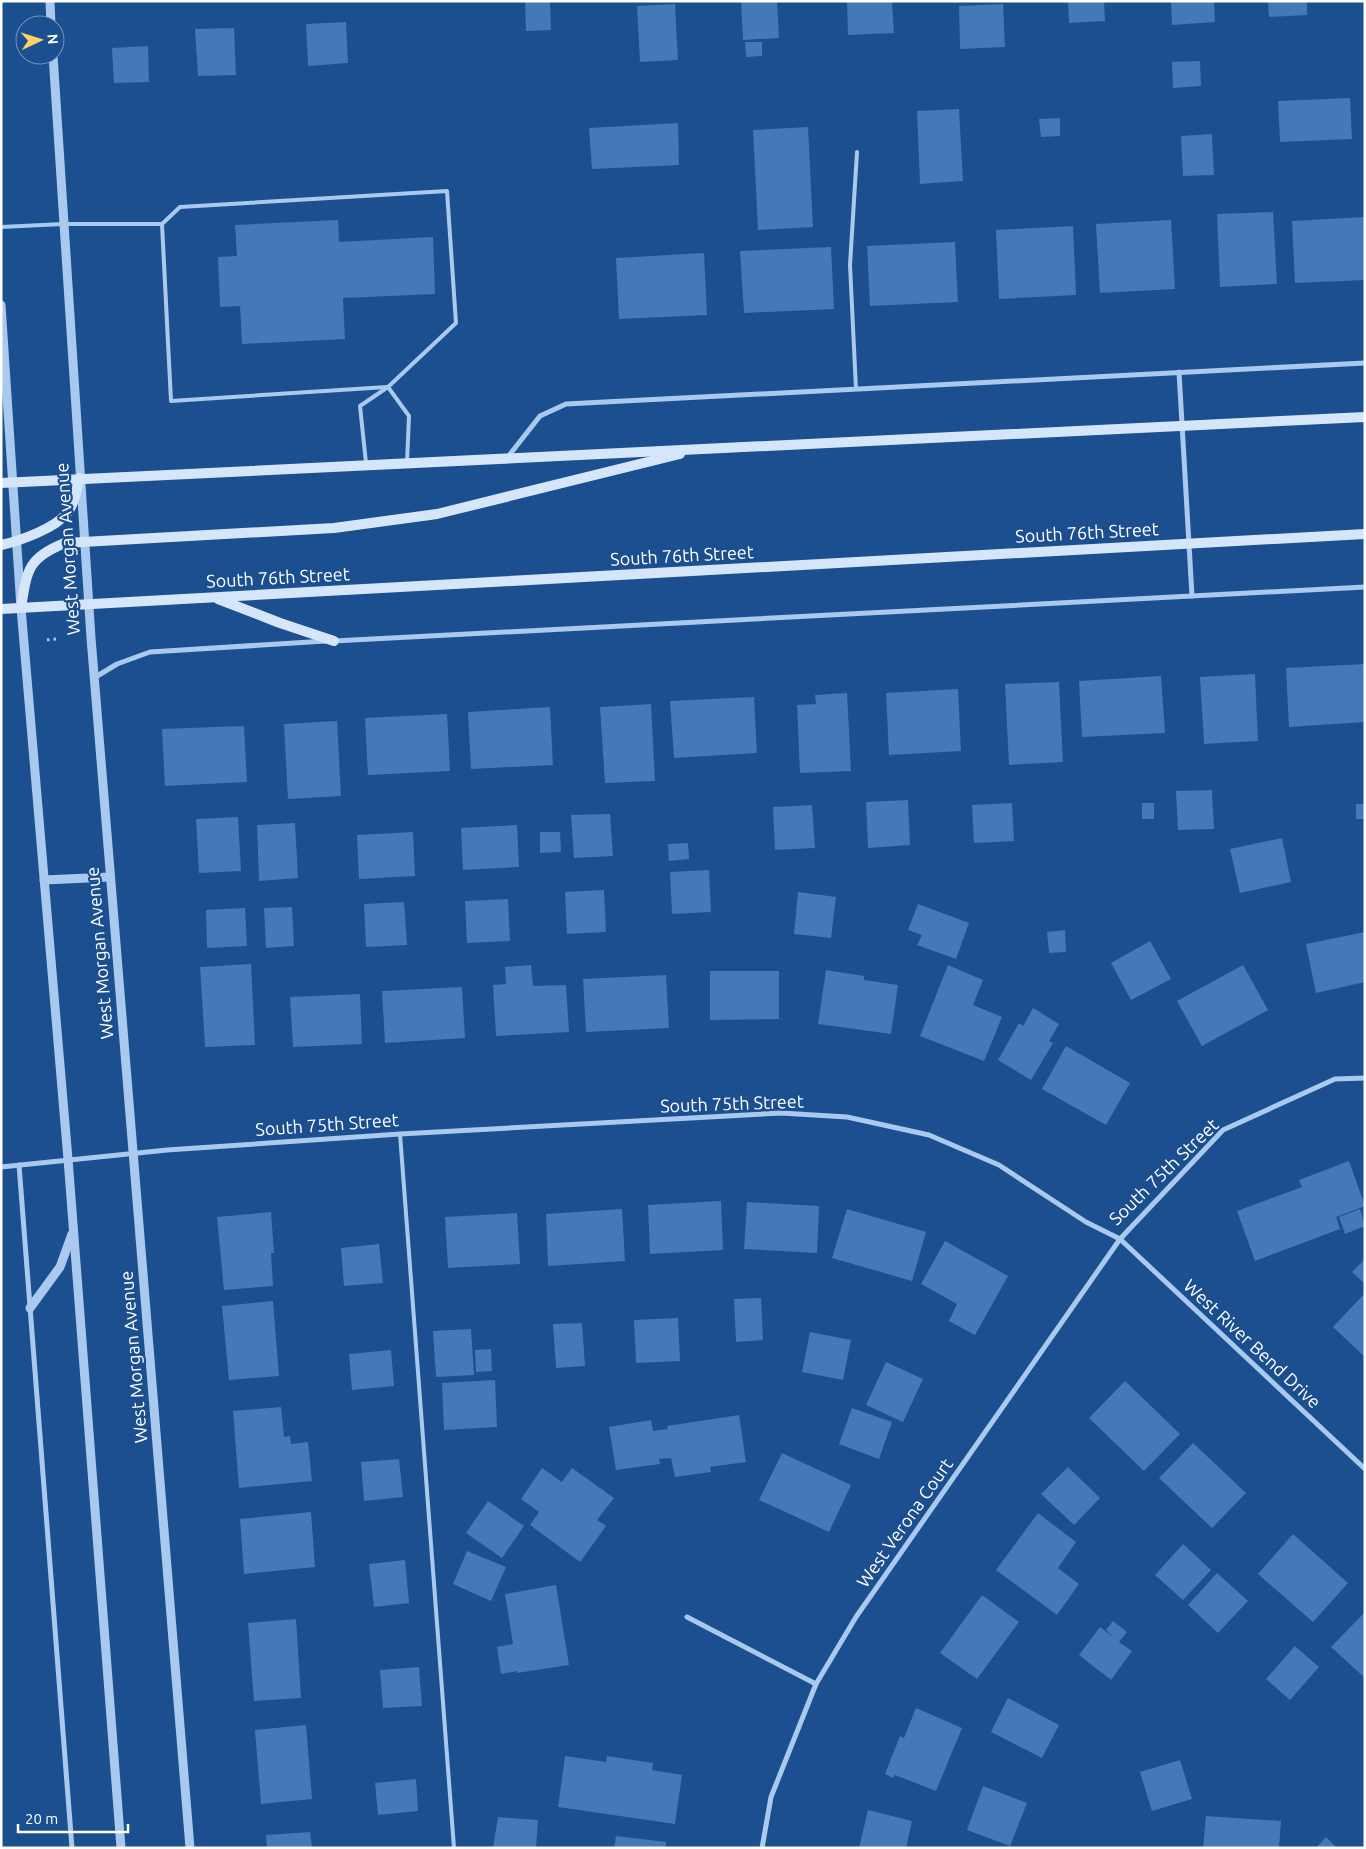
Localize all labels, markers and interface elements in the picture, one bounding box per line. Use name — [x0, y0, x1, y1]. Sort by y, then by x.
north arrow — [15, 15, 65, 65]
text: N — [45, 33, 61, 45]
street label: West Morgan Avenue — [51, 462, 83, 636]
street label: South 76th Street — [1015, 518, 1159, 546]
street label: South 76th Street — [610, 541, 754, 569]
street label: South 76th Street — [206, 563, 350, 591]
street label: West Morgan Avenue — [82, 866, 117, 1040]
street label: South 75th Street — [660, 1090, 804, 1116]
street label: South 75th Street — [255, 1109, 399, 1139]
street label: South 75th Street — [1105, 1114, 1222, 1228]
street label: West Morgan Avenue — [116, 1270, 151, 1444]
street label: West River Bend Drive — [1180, 1275, 1325, 1412]
street label: West Verona Court — [852, 1454, 956, 1591]
scale bar — [18, 1802, 128, 1834]
text: 20 m — [25, 1810, 58, 1827]

